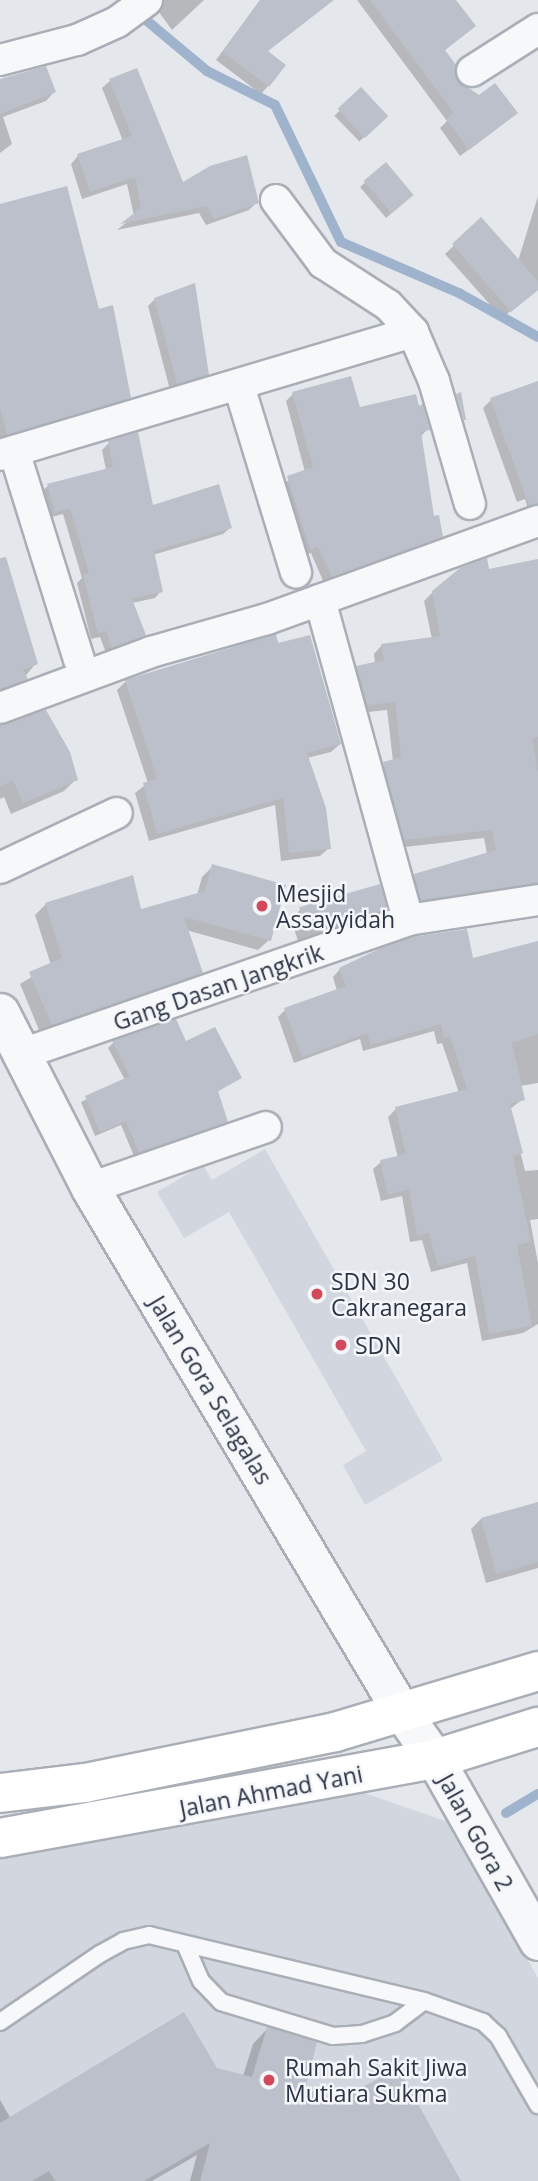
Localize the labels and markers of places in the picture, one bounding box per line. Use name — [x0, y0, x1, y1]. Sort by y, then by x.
place label: Mesjid Assayyidah — [276, 879, 395, 933]
marker: Mesjid Assayyidah — [254, 898, 270, 914]
place label: SDN 30 Cakranegara — [331, 1267, 467, 1321]
marker: SDN 30 Cakranegara — [309, 1286, 325, 1302]
place label: SDN — [355, 1331, 402, 1359]
marker: SDN — [333, 1337, 349, 1353]
place label: Rumah Sakit Jiwa Mutiara Sukma — [285, 2053, 467, 2107]
marker: Rumah Sakit Jiwa Mutiara Sukma — [259, 2070, 279, 2090]

